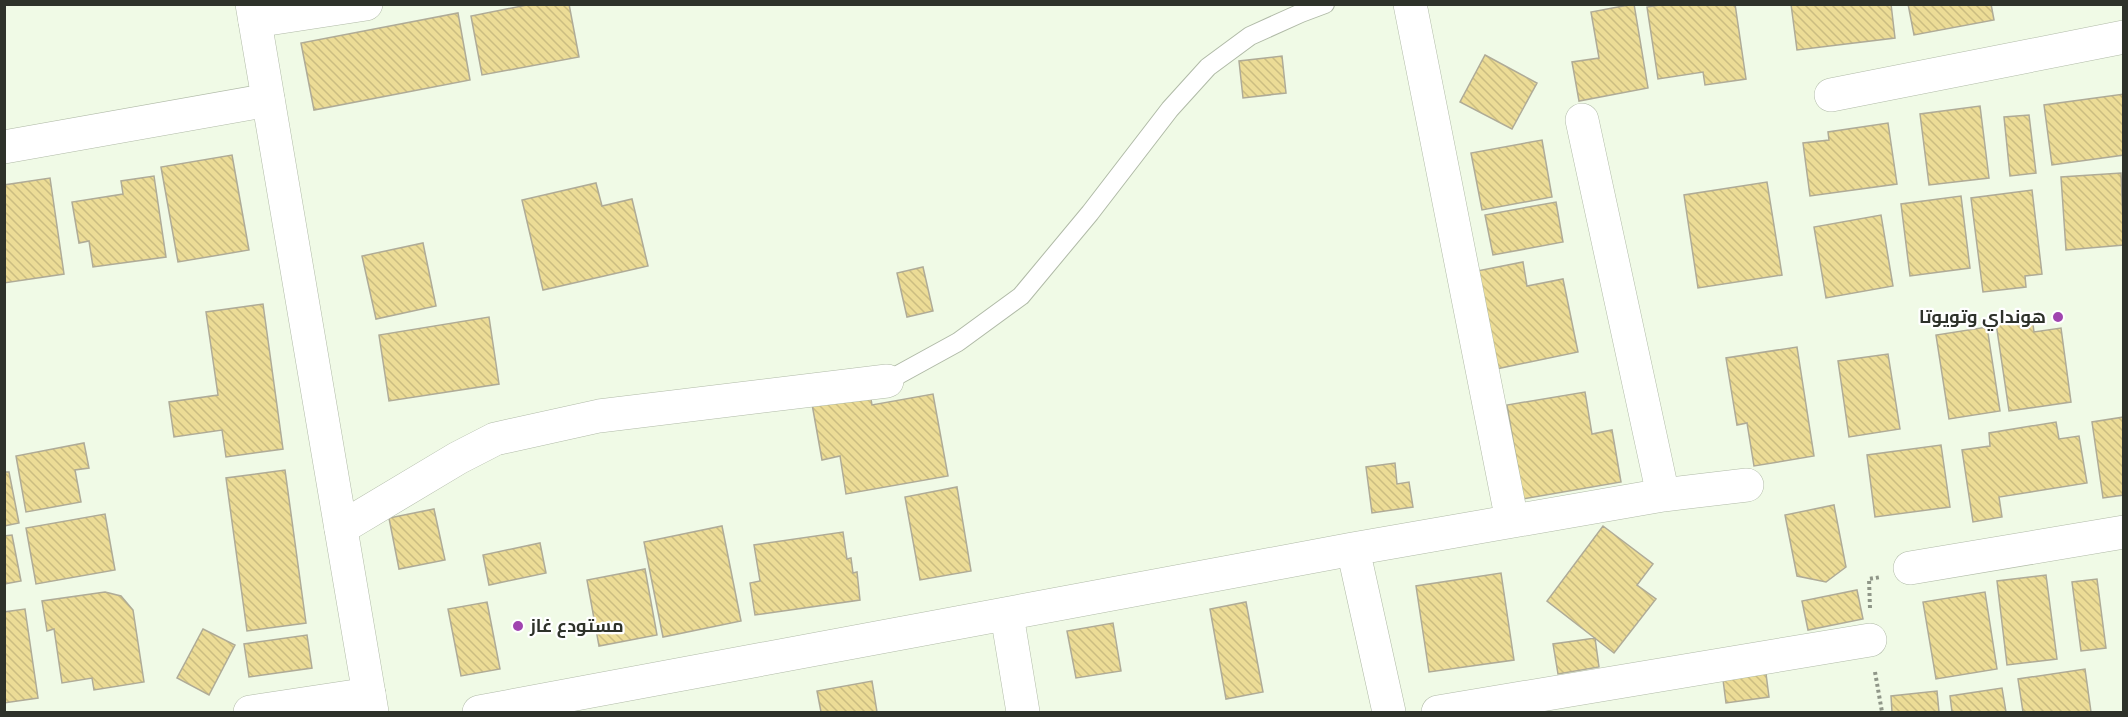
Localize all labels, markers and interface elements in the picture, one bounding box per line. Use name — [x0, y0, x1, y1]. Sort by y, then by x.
place label: هونداي وتويوتا — [1919, 305, 2046, 331]
marker: هونداي وتويوتا — [2051, 310, 2065, 324]
place label: مستودع غاز — [529, 614, 624, 638]
marker: مستودع غاز — [511, 619, 525, 633]

